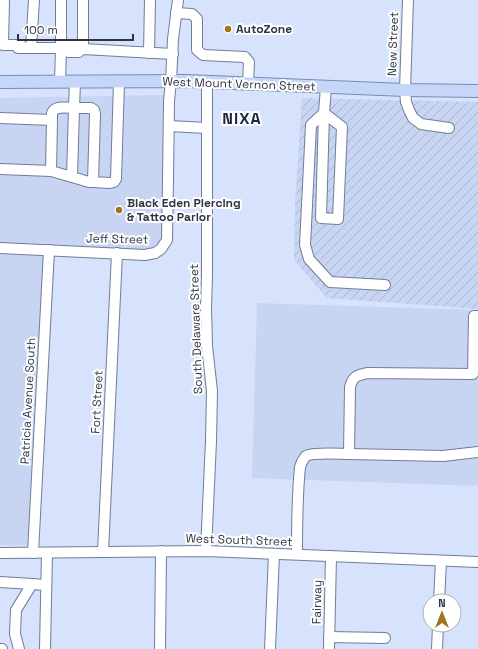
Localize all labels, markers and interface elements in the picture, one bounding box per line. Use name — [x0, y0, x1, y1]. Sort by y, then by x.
street label: New Street — [384, 12, 402, 76]
scale bar — [18, 16, 133, 42]
place label: AutoZone — [236, 21, 292, 37]
text: 100 m — [24, 22, 58, 38]
marker: AutoZone — [223, 24, 233, 34]
street label: West Mount Vernon Street — [162, 73, 316, 95]
district label: NIXA — [222, 108, 262, 129]
place label: Black Eden Piercing & Tattoo Parlor — [127, 195, 241, 225]
marker: Black Eden Piercing & Tattoo Parlor — [114, 205, 124, 215]
street label: Jeff Street — [86, 230, 148, 248]
street label: South Delaware Street — [186, 264, 206, 394]
street label: Patricia Avenue South — [17, 337, 39, 465]
street label: Fort Street — [87, 370, 107, 434]
street label: West South Street — [185, 530, 293, 550]
street label: Fairway — [309, 580, 325, 624]
north arrow — [422, 593, 462, 633]
text: N — [438, 596, 446, 610]

